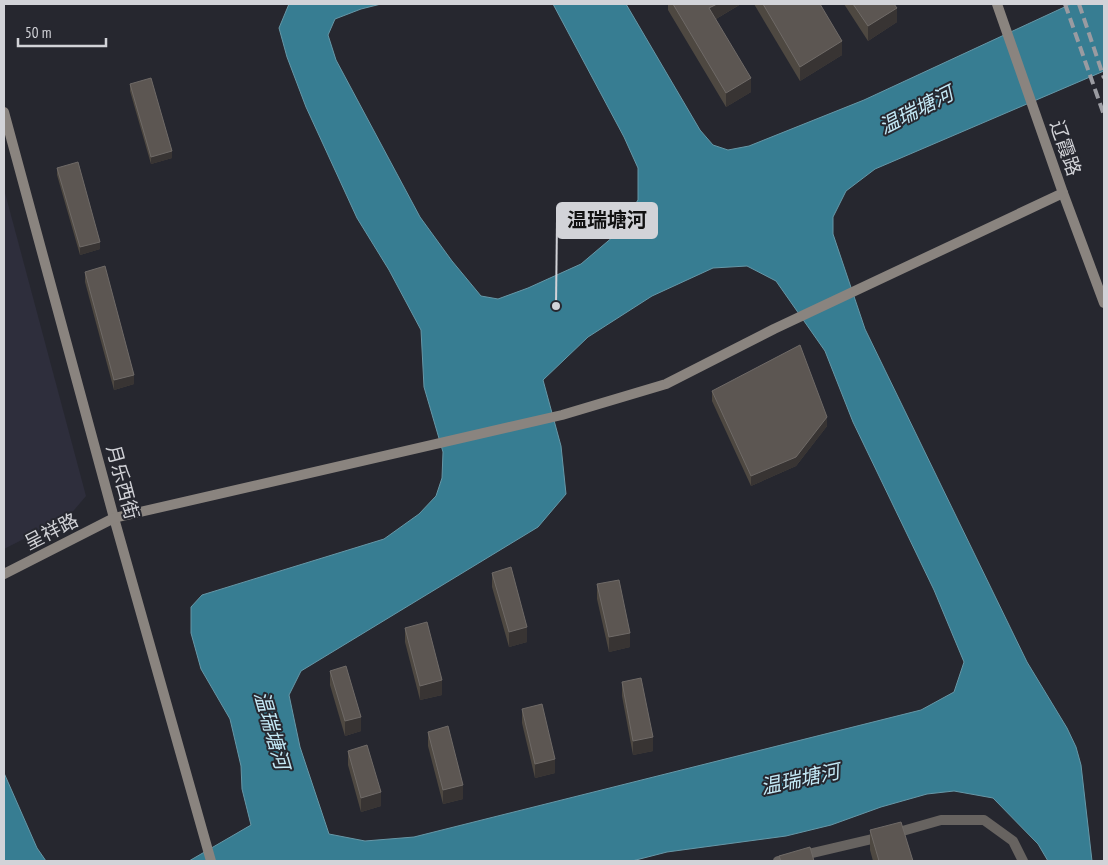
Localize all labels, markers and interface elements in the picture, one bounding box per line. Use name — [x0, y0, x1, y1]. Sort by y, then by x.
scale bar — [18, 15, 105, 47]
text: 50 m — [25, 23, 51, 42]
water label: 温瑞塘河 — [874, 78, 961, 140]
street label: 辽霞路 — [1045, 117, 1087, 179]
callout: 温瑞塘河 — [557, 203, 657, 238]
text: 温瑞塘河 — [567, 207, 647, 233]
street label: 月乐西街 — [102, 442, 144, 522]
street label: 呈祥路 — [20, 507, 82, 555]
water label: 温瑞塘河 — [248, 688, 297, 776]
water label: 温瑞塘河 — [758, 757, 846, 800]

